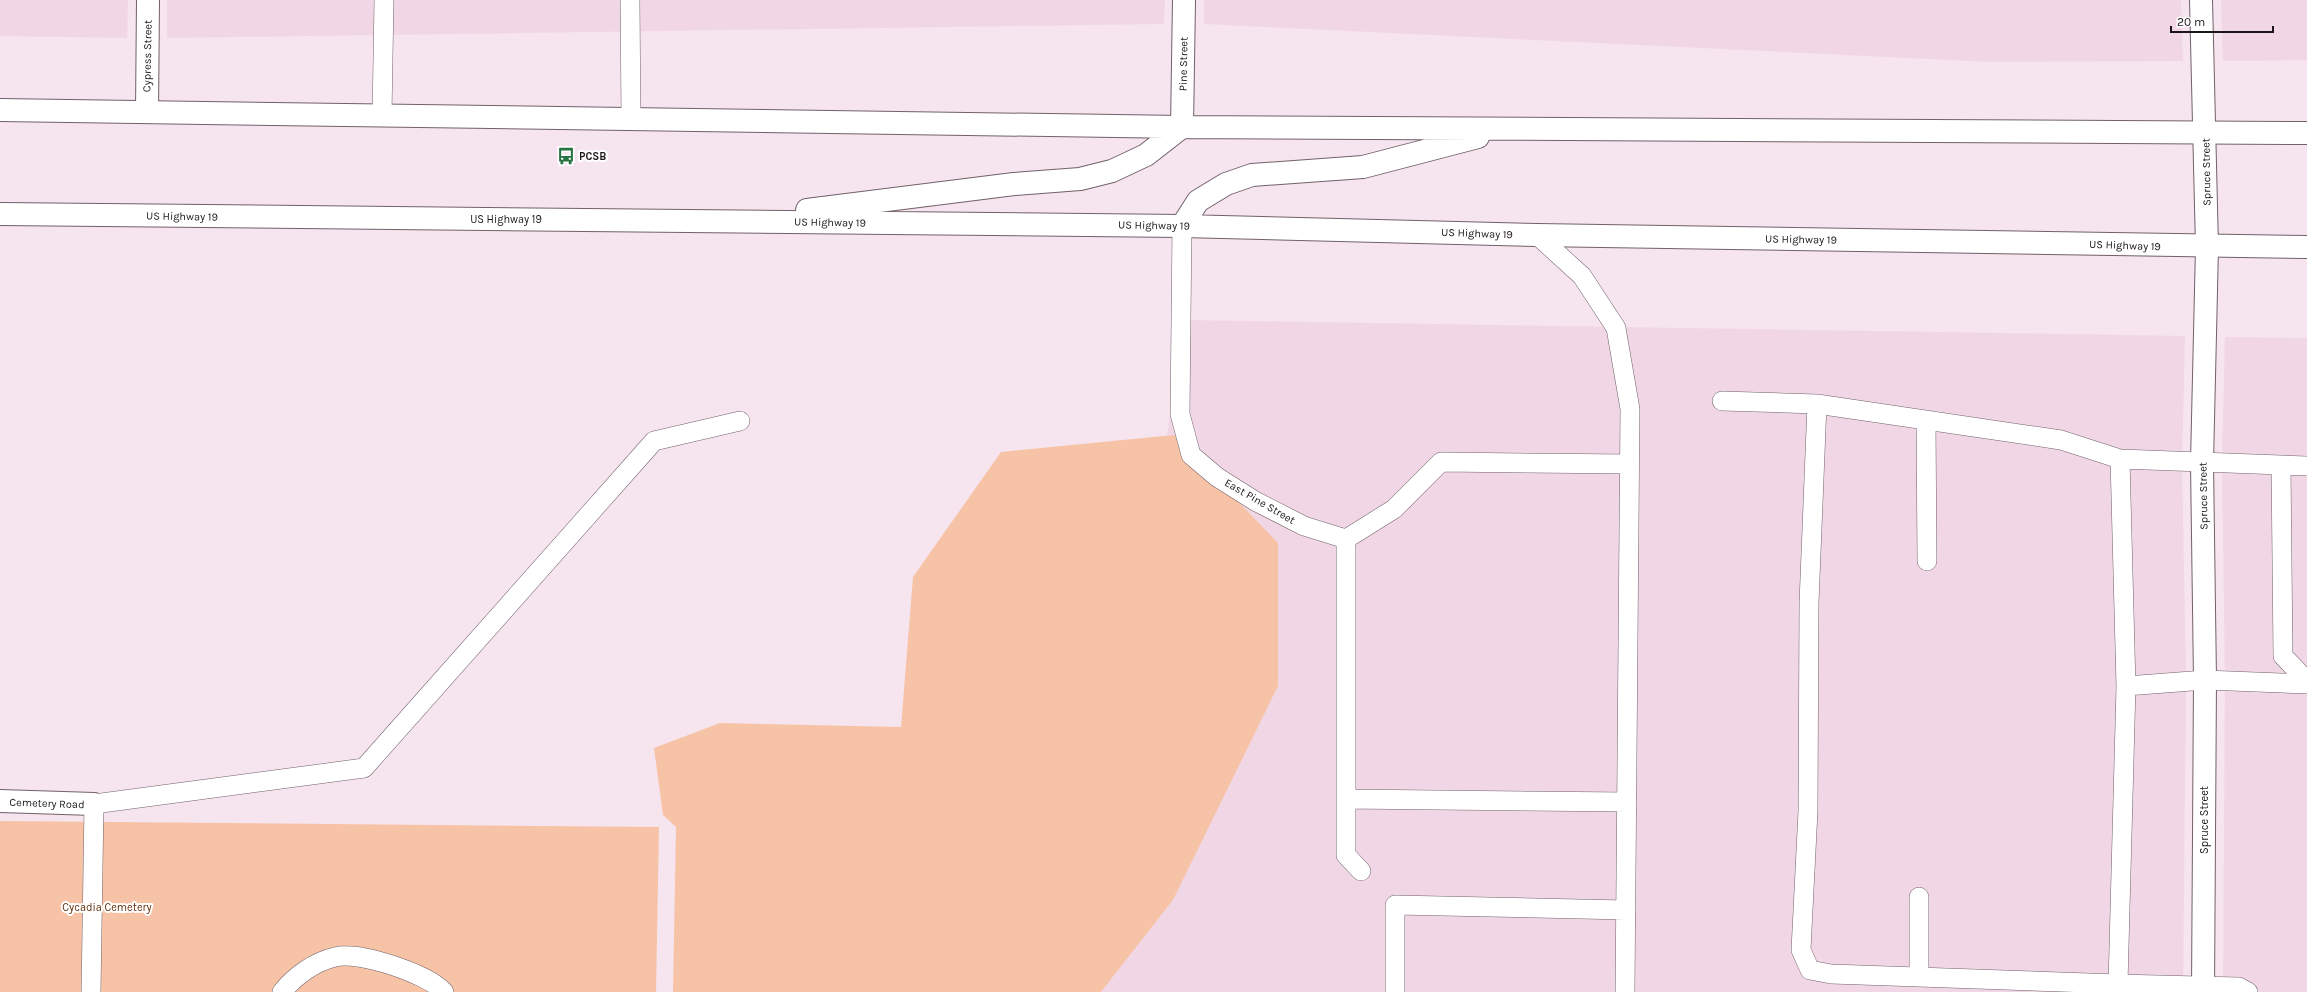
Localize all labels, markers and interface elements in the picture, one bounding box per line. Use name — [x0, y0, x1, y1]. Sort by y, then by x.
scale bar — [2171, 8, 2273, 34]
text: 20 m — [2177, 15, 2205, 29]
street label: Cypress Street — [140, 20, 155, 92]
street label: Pine Street — [1177, 37, 1190, 91]
street label: Spruce Street — [2199, 138, 2214, 206]
bus stop icon: PCSB — [556, 146, 576, 166]
place label: PCSB — [579, 150, 607, 163]
street label: US Highway 19 — [146, 209, 218, 224]
street label: US Highway 19 — [470, 213, 542, 226]
street label: US Highway 19 — [794, 215, 866, 230]
street label: US Highway 19 — [1118, 218, 1190, 233]
street label: US Highway 19 — [1441, 226, 1513, 241]
street label: US Highway 19 — [1765, 232, 1837, 247]
street label: US Highway 19 — [2089, 238, 2161, 253]
street label: Spruce Street — [2196, 462, 2211, 530]
street label: East Pine Street — [1222, 476, 1297, 527]
street label: Spruce Street — [2198, 786, 2211, 854]
street label: Cemetery Road — [9, 796, 85, 811]
park label: Cycadia Cemetery — [62, 901, 152, 914]

